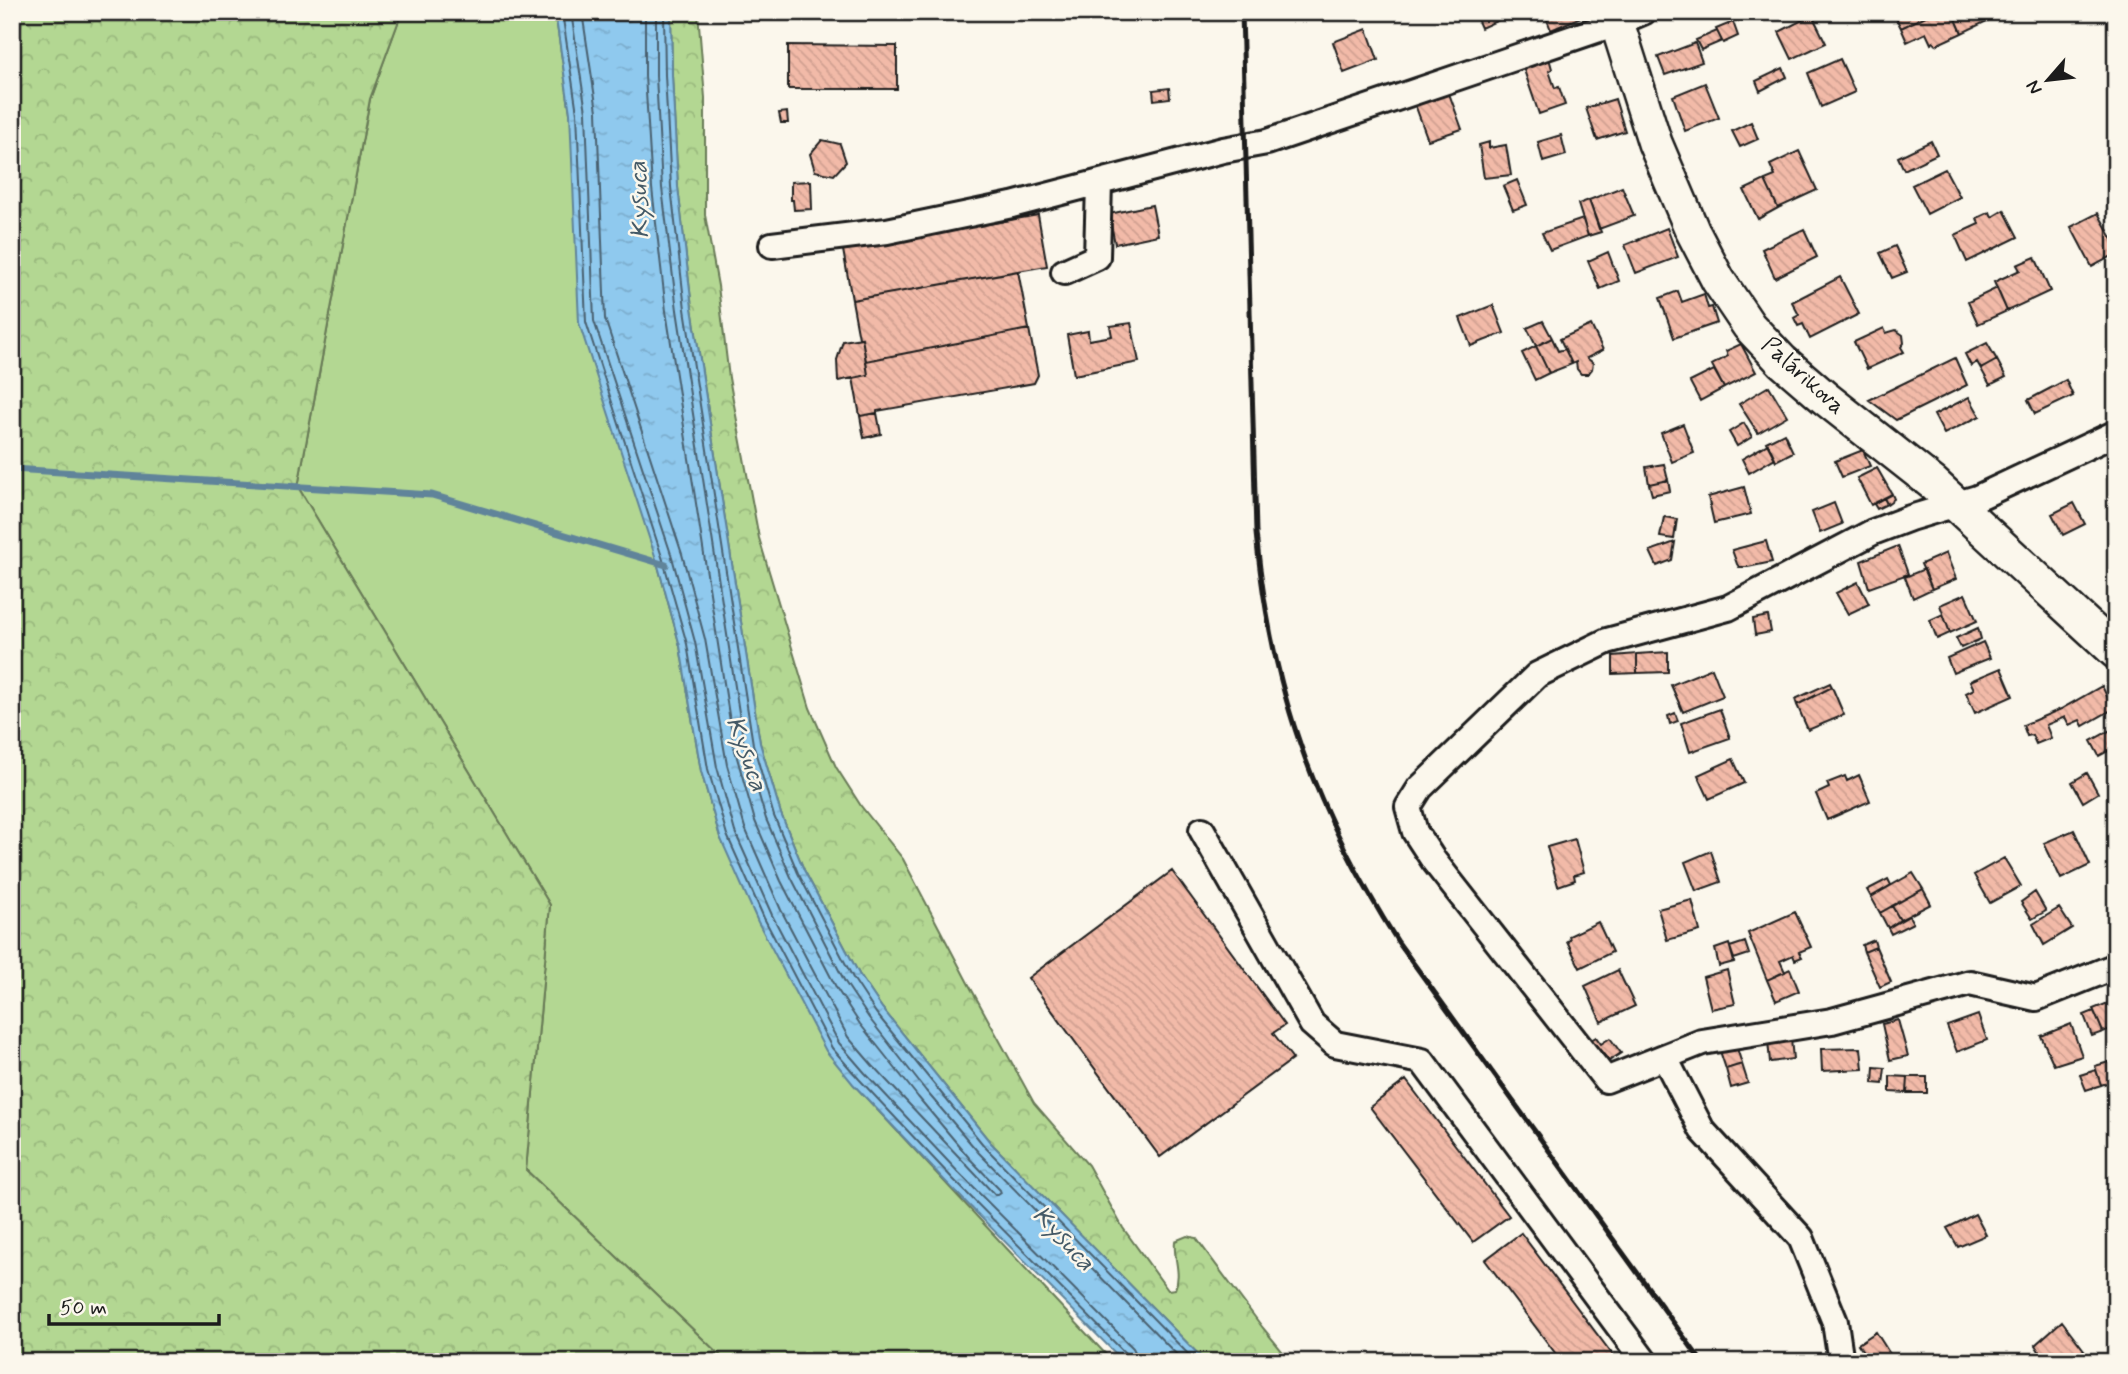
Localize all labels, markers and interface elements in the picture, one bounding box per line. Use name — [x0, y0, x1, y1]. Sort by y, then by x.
north arrow — [2012, 46, 2082, 116]
text: N — [2020, 76, 2048, 99]
water label: Kysuca — [622, 160, 658, 239]
street label: Palárikova — [1755, 330, 1851, 422]
water label: Kysuca — [717, 712, 775, 796]
water label: Kysuca — [1024, 1199, 1102, 1279]
scale bar — [49, 1283, 219, 1327]
text: 50 m — [60, 1294, 107, 1322]

